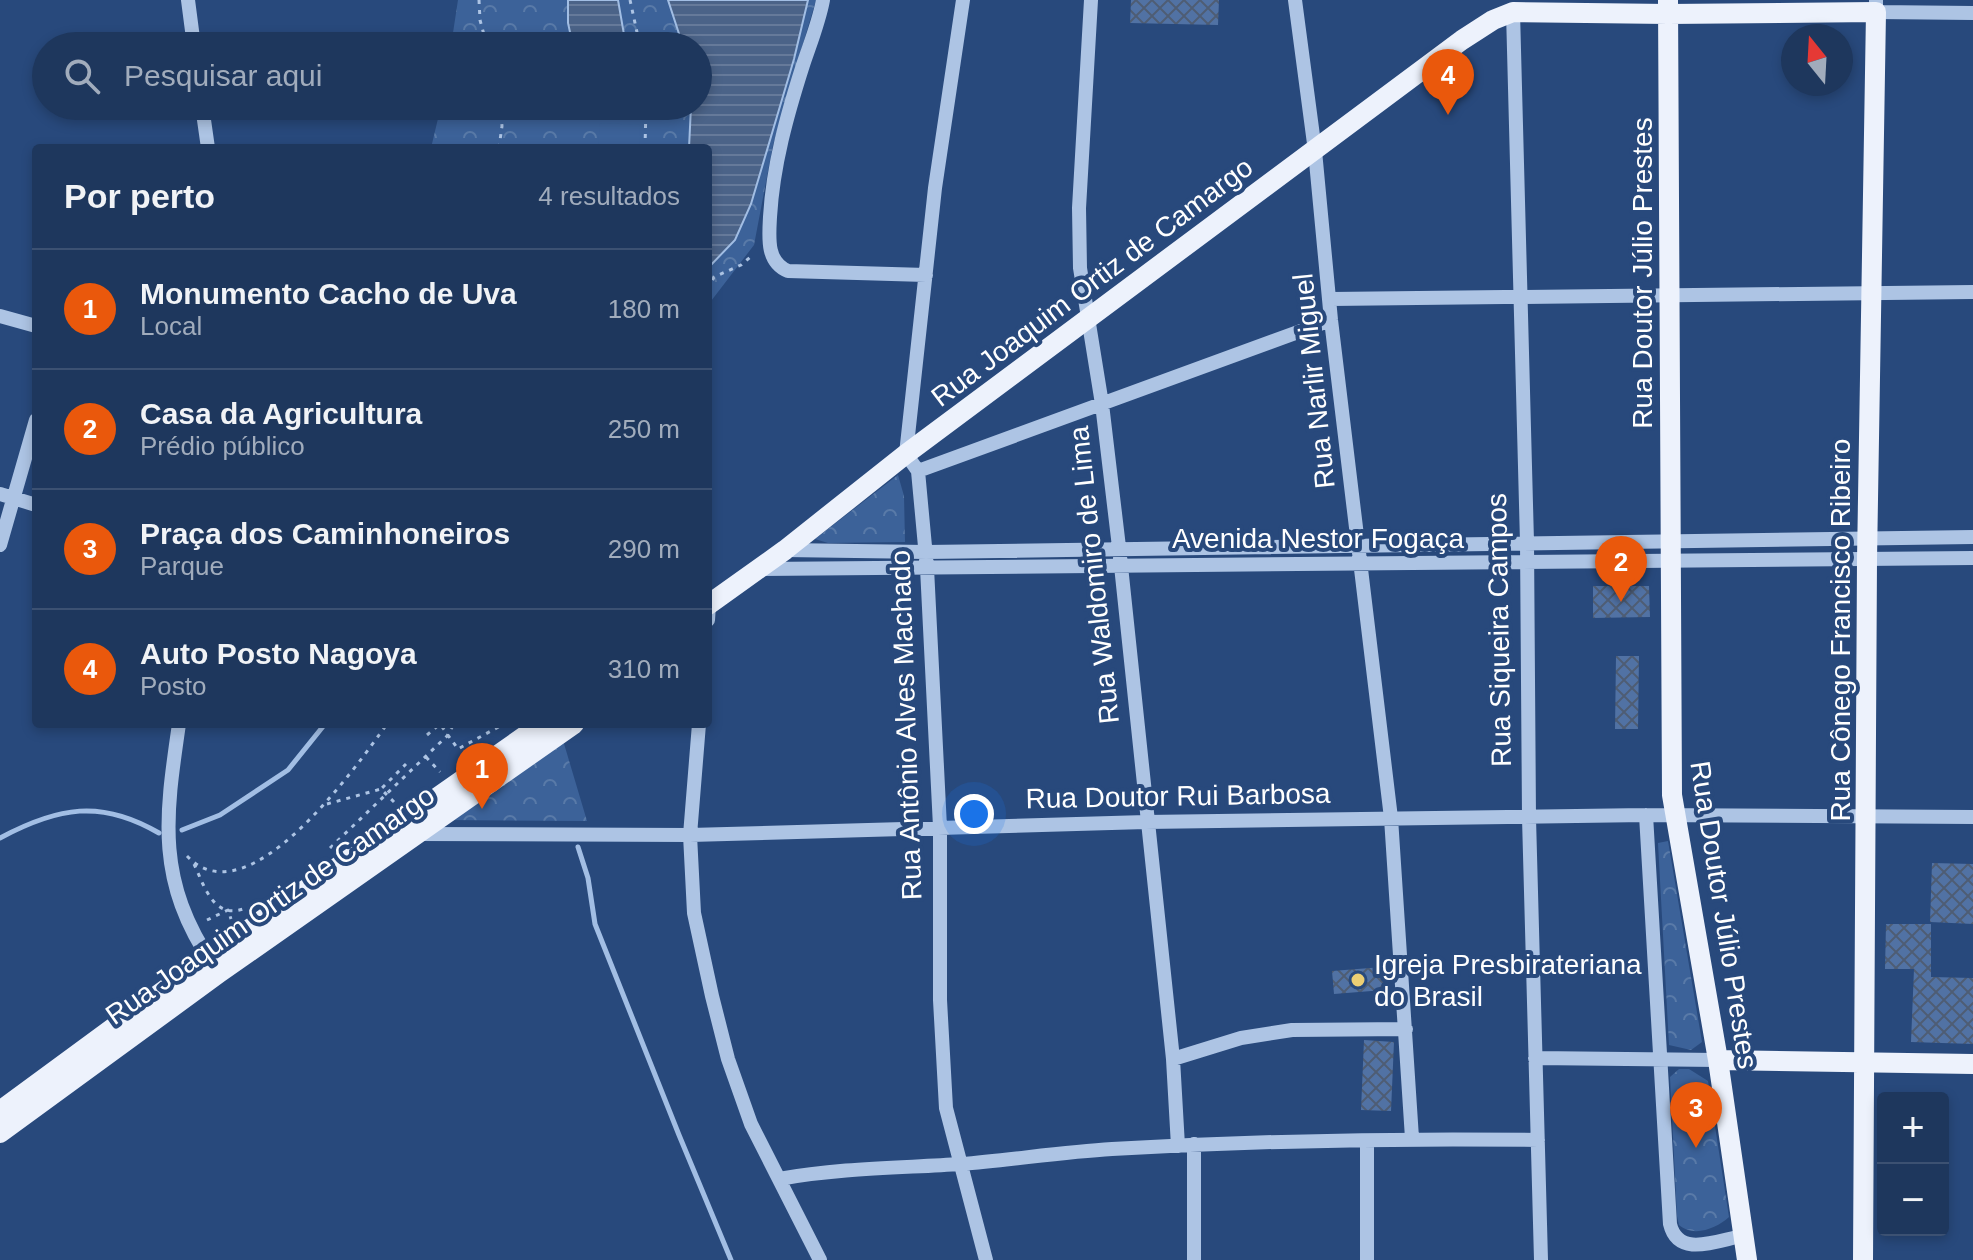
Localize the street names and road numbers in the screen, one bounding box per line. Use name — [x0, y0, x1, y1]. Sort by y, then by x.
street label: Rua Doutor Júlio Prestes — [1627, 117, 1658, 429]
street label: Rua Joaquim Ortiz de Camargo — [925, 151, 1259, 413]
street label: Rua Narlir Miguel — [1287, 272, 1341, 490]
street label: Rua Waldomiro de Lima — [1063, 424, 1125, 725]
street label: Rua Cônego Francisco Ribeiro — [1825, 439, 1856, 821]
street label: Rua Siqueira Campos — [1481, 493, 1517, 767]
street label: Avenida Nestor Fogaça — [1172, 523, 1464, 554]
street label: Rua Antônio Alves Machado — [884, 549, 928, 901]
street label: Rua Doutor Júlio Prestes — [1684, 759, 1764, 1071]
street label: Rua Doutor Rui Barbosa — [1025, 778, 1331, 814]
street label: Rua Joaquim Ortiz de Camargo — [100, 779, 440, 1031]

